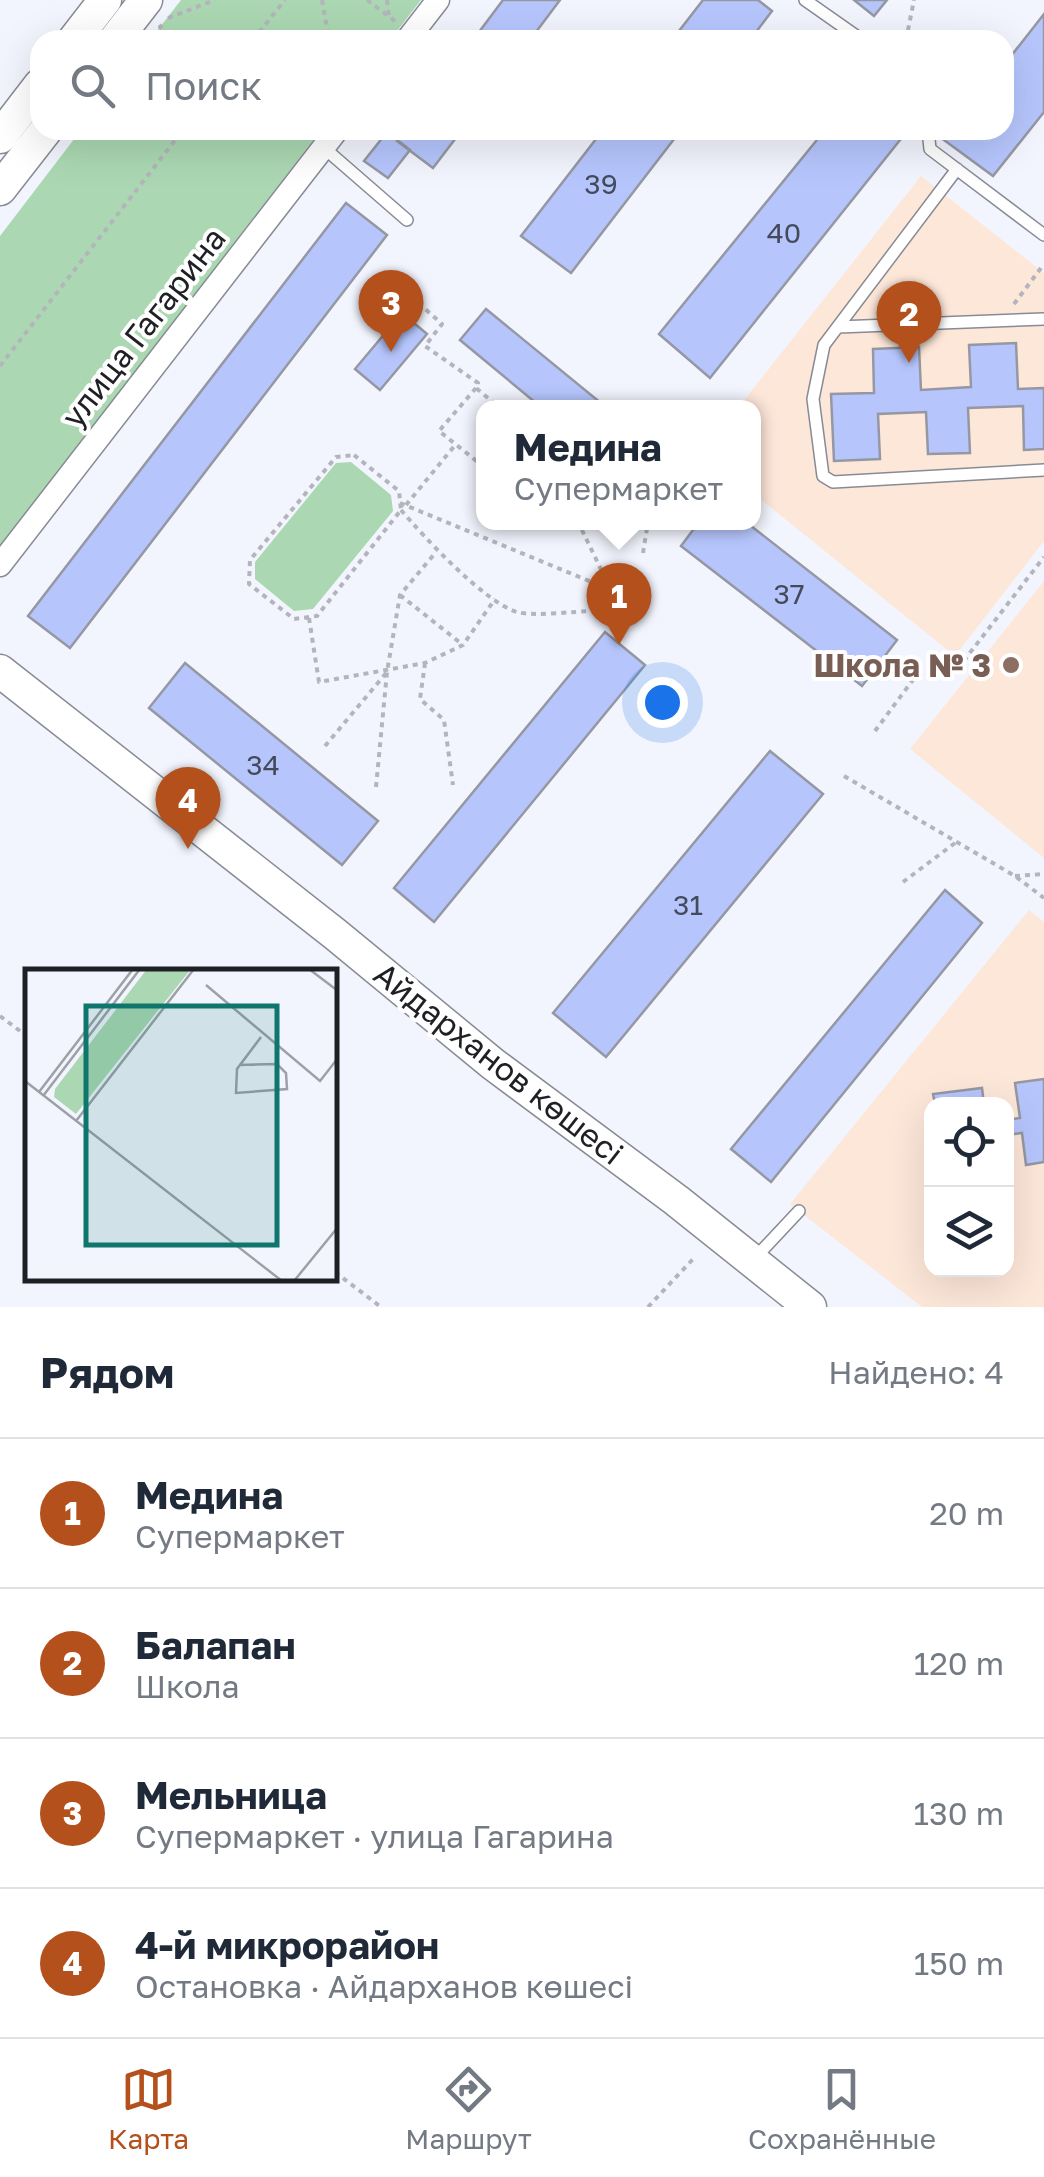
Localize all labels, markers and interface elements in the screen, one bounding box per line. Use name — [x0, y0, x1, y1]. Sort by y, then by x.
search box — [30, 30, 1014, 140]
icon: search — [65, 58, 120, 113]
text: Поиск — [145, 63, 262, 108]
house number: 39 — [584, 167, 618, 200]
house number: 40 — [767, 216, 801, 249]
street label: улица Гагарина — [53, 219, 233, 435]
pin: 3 — [358, 270, 424, 352]
pin: 2 — [876, 280, 942, 363]
popup — [476, 400, 761, 530]
text: Медина — [514, 424, 662, 469]
text: Супермаркет — [514, 469, 723, 507]
pin: 1 — [586, 562, 652, 645]
house number: 37 — [773, 577, 805, 610]
place label: Школа № 3 — [814, 646, 991, 684]
marker: Школа № 3 — [1000, 654, 1022, 676]
your location — [637, 677, 688, 728]
house number: 34 — [246, 748, 280, 781]
pin: 4 — [156, 766, 220, 849]
house number: 31 — [673, 888, 703, 921]
street label: Айдарханов көшесі — [367, 954, 631, 1172]
inset map — [25, 969, 338, 1282]
map controls — [924, 1097, 1014, 1277]
button: locate — [924, 1097, 1014, 1187]
button: layers — [924, 1187, 1014, 1277]
text: Рядом — [40, 1347, 174, 1397]
text: Найдено: 4 — [828, 1353, 1004, 1391]
text: Медина — [135, 1472, 283, 1517]
text: 1 — [64, 1494, 81, 1532]
text: 20 m — [929, 1494, 1004, 1532]
text: Супермаркет — [135, 1517, 345, 1555]
text: Балапан — [135, 1622, 296, 1667]
text: 2 — [63, 1644, 82, 1682]
text: 120 m — [914, 1644, 1004, 1682]
text: Школа — [135, 1667, 239, 1705]
text: Мельница — [135, 1772, 327, 1817]
text: 3 — [63, 1794, 82, 1832]
text: 130 m — [914, 1794, 1004, 1832]
text: Супермаркет · улица Гагарина — [135, 1817, 614, 1855]
text: 4-й микрорайон — [135, 1922, 439, 1967]
text: 4 — [62, 1944, 83, 1982]
text: 150 m — [914, 1944, 1004, 1982]
text: Остановка · Айдарханов көшесі — [135, 1967, 633, 2005]
tab: Карта — [108, 2062, 189, 2155]
tab: Маршрут — [405, 2062, 532, 2155]
tab: Сохранённые — [748, 2062, 936, 2155]

